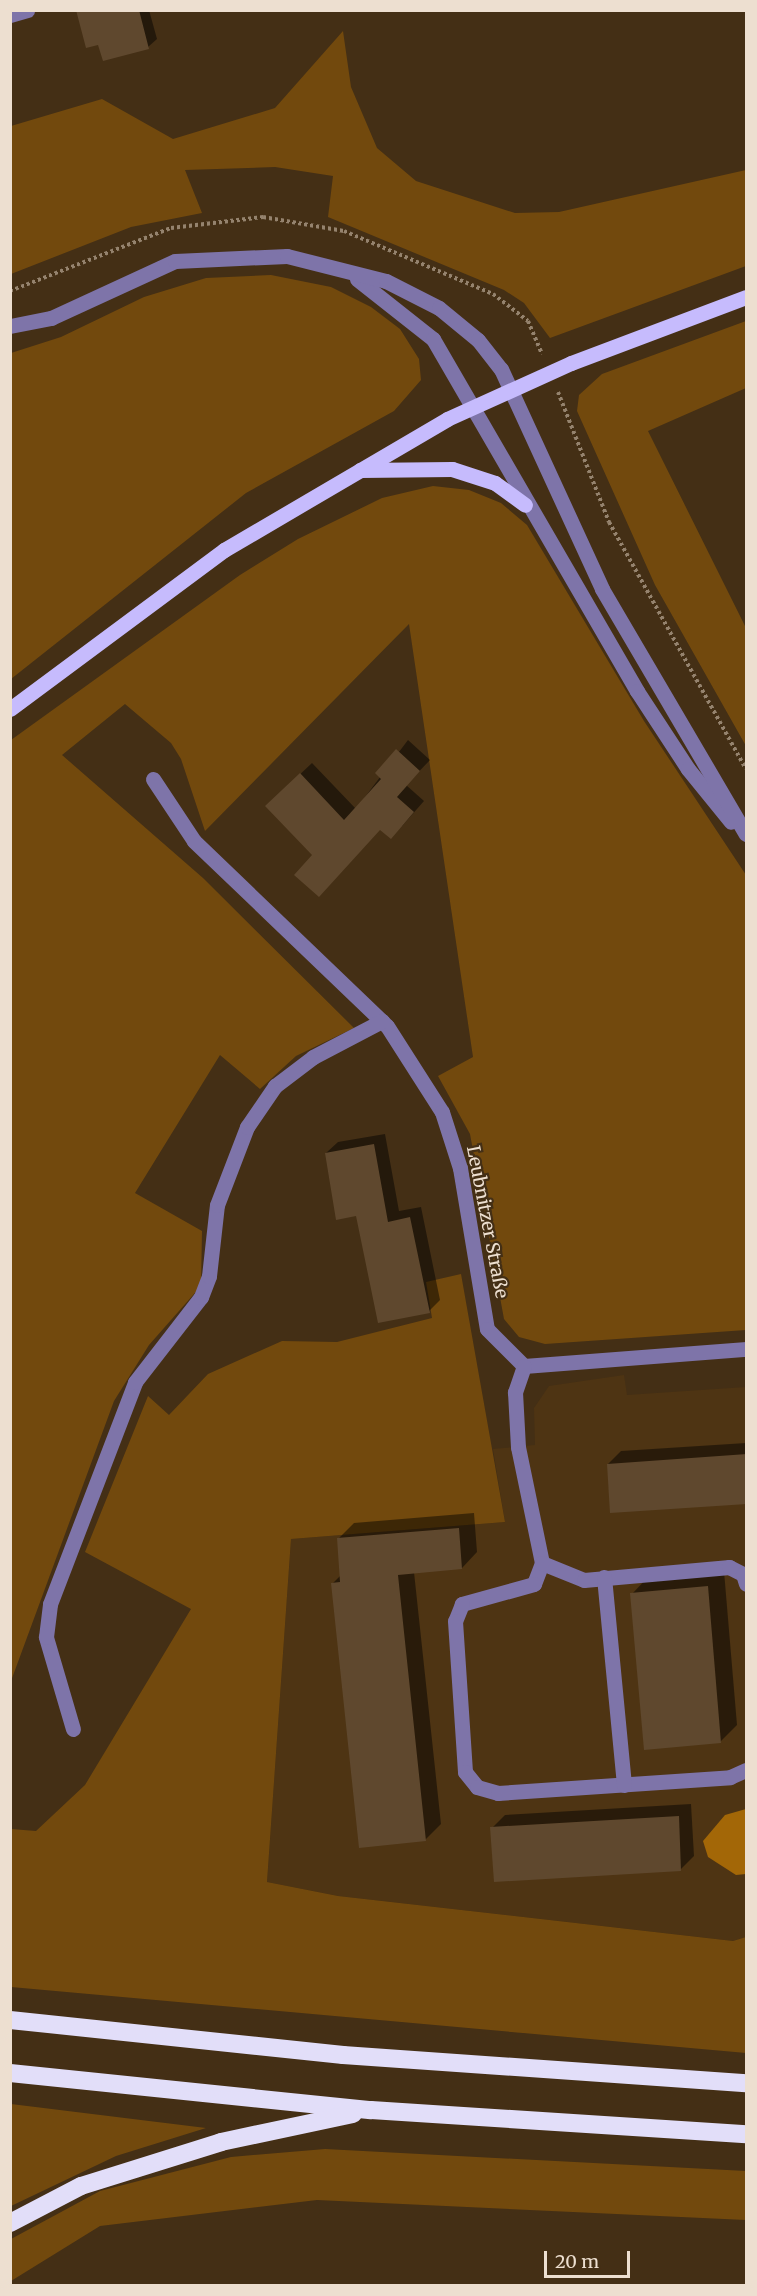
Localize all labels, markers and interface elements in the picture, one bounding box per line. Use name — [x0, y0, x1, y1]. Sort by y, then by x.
street label: Leubnitzer Straße — [462, 1144, 512, 1300]
scale bar — [547, 2239, 632, 2277]
text: 20 m — [555, 2250, 599, 2273]

